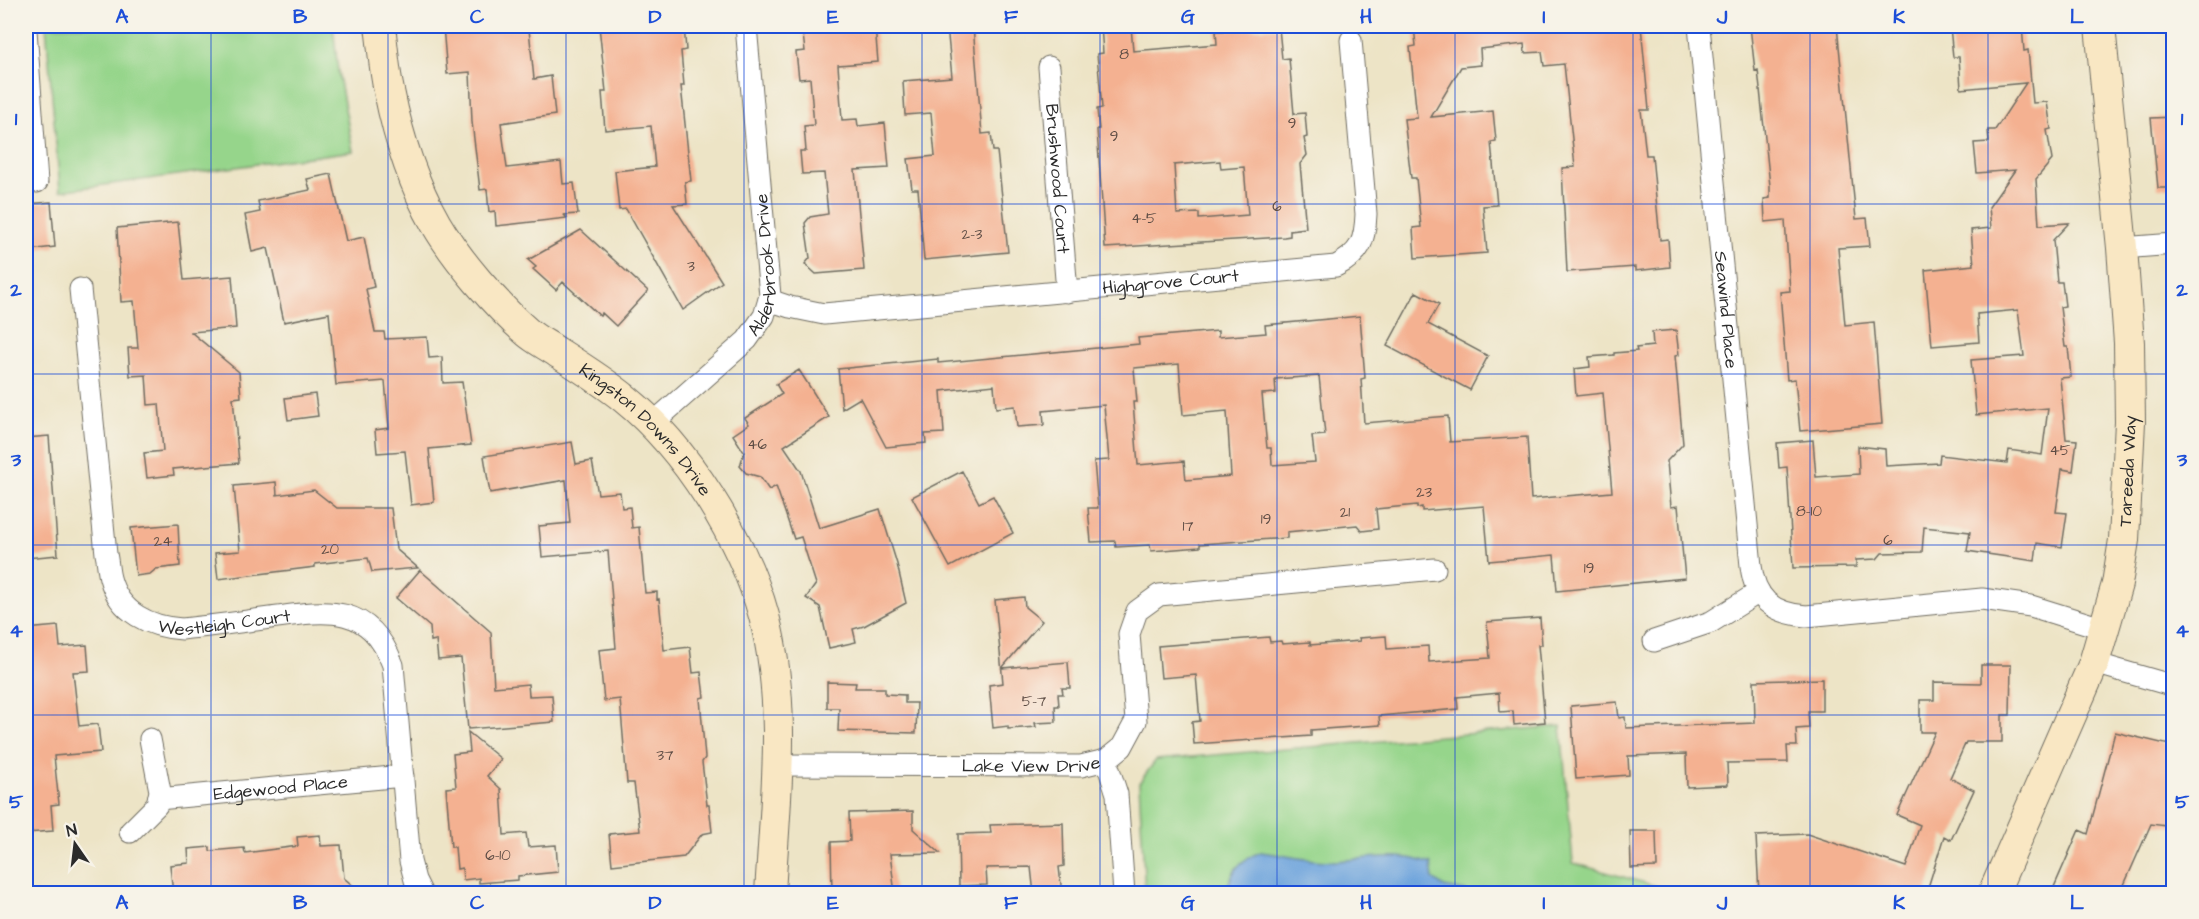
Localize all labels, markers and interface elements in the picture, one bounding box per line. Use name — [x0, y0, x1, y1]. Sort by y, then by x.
text: A — [116, 3, 129, 31]
text: B — [293, 3, 308, 31]
text: C — [470, 3, 485, 31]
text: D — [649, 3, 662, 31]
text: E — [827, 3, 839, 31]
text: F — [1004, 3, 1019, 31]
text: G — [1181, 3, 1195, 31]
text: H — [1360, 3, 1372, 31]
text: I — [1542, 3, 1546, 31]
text: J — [1716, 3, 1728, 31]
text: K — [1893, 3, 1906, 31]
text: L — [2070, 3, 2084, 31]
house number: 8 — [1119, 44, 1129, 65]
street label: Brushwood Court — [1039, 103, 1076, 255]
text: 1 — [15, 105, 18, 133]
text: 1 — [2181, 105, 2184, 133]
house number: 9 — [1288, 113, 1296, 134]
house number: 9 — [1110, 126, 1118, 147]
street label: Alderbrook Drive — [742, 192, 783, 341]
house number: 6 — [1272, 196, 1282, 217]
house number: 4-5 — [1131, 208, 1157, 229]
house number: 2-3 — [962, 224, 983, 245]
street label: Seawind Place — [1708, 250, 1744, 370]
house number: 3 — [687, 256, 695, 277]
street label: Highgrove Court — [1101, 263, 1241, 301]
text: 2 — [9, 276, 22, 304]
text: 2 — [2175, 276, 2188, 304]
street label: Kingston Downs Drive — [574, 358, 718, 501]
street label: Tareeda Way — [2113, 415, 2144, 527]
house number: 46 — [747, 434, 767, 455]
house number: 45 — [2050, 440, 2071, 461]
text: 3 — [10, 446, 22, 474]
text: 3 — [2176, 446, 2188, 474]
house number: 23 — [1416, 482, 1432, 503]
house number: 8-10 — [1796, 501, 1822, 522]
house number: 21 — [1340, 502, 1350, 523]
house number: 19 — [1261, 509, 1271, 530]
house number: 17 — [1182, 516, 1194, 537]
house number: 6 — [1883, 530, 1893, 551]
house number: 24 — [154, 531, 172, 552]
house number: 20 — [321, 539, 340, 560]
house number: 19 — [1584, 558, 1594, 579]
street label: Westleigh Court — [156, 603, 293, 642]
text: 4 — [9, 617, 23, 645]
text: 4 — [2175, 617, 2189, 645]
house number: 5-7 — [1022, 691, 1046, 712]
house number: 37 — [657, 745, 673, 766]
street label: Lake View Drive — [962, 750, 1103, 779]
street label: Edgewood Place — [212, 769, 349, 807]
text: 5 — [9, 788, 24, 816]
text: 5 — [2175, 788, 2190, 816]
north arrow — [45, 814, 105, 874]
text: N — [64, 819, 79, 842]
house number: 6-10 — [485, 845, 511, 866]
text: A — [116, 889, 129, 917]
text: B — [293, 889, 308, 917]
text: C — [470, 889, 485, 917]
text: D — [649, 889, 662, 917]
text: E — [827, 889, 839, 917]
text: F — [1004, 889, 1019, 917]
text: G — [1181, 889, 1195, 917]
text: H — [1360, 889, 1372, 917]
text: I — [1542, 889, 1546, 917]
text: J — [1716, 889, 1728, 917]
text: K — [1893, 889, 1906, 917]
text: L — [2070, 889, 2084, 917]

